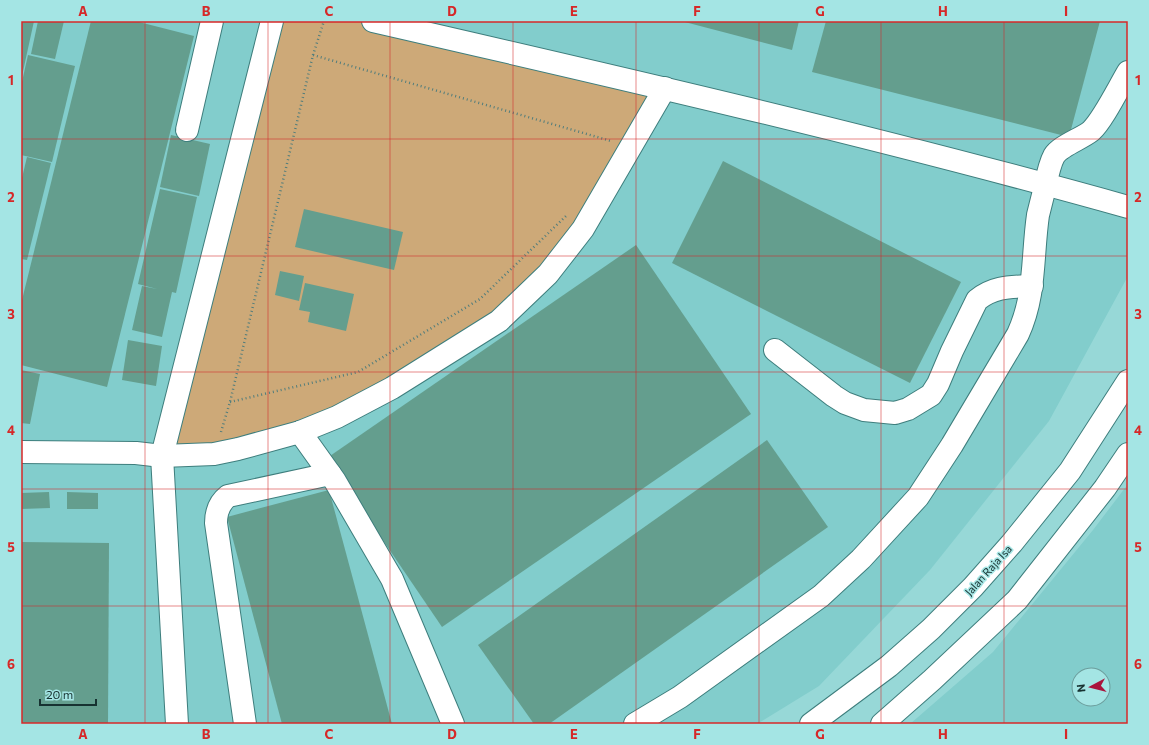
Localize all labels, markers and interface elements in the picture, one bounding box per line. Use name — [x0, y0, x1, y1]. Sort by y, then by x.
text: A — [78, 3, 88, 19]
text: B — [202, 3, 211, 19]
text: C — [325, 3, 334, 19]
text: D — [447, 3, 457, 19]
text: E — [570, 3, 578, 19]
text: F — [693, 3, 701, 19]
text: G — [815, 3, 825, 19]
text: H — [938, 3, 948, 19]
text: I — [1064, 3, 1068, 19]
text: 1 — [8, 72, 14, 88]
text: 1 — [1135, 72, 1141, 88]
text: 2 — [7, 189, 15, 205]
text: 2 — [1134, 189, 1142, 205]
text: 3 — [7, 306, 15, 322]
text: 3 — [1134, 306, 1142, 322]
text: 4 — [7, 422, 15, 438]
text: 4 — [1134, 422, 1142, 438]
text: 5 — [7, 539, 15, 555]
text: 5 — [1134, 539, 1142, 555]
street label: Jalan Raja Isa — [962, 542, 1015, 599]
text: 6 — [7, 656, 15, 672]
text: 6 — [1134, 656, 1142, 672]
north arrow — [1071, 667, 1111, 707]
scale bar — [40, 681, 96, 707]
text: N — [1074, 683, 1088, 693]
text: 20 m — [46, 687, 73, 701]
text: A — [78, 726, 88, 742]
text: B — [202, 726, 211, 742]
text: C — [325, 726, 334, 742]
text: D — [447, 726, 457, 742]
text: E — [570, 726, 578, 742]
text: F — [693, 726, 701, 742]
text: G — [815, 726, 825, 742]
text: H — [938, 726, 948, 742]
text: I — [1064, 726, 1068, 742]

